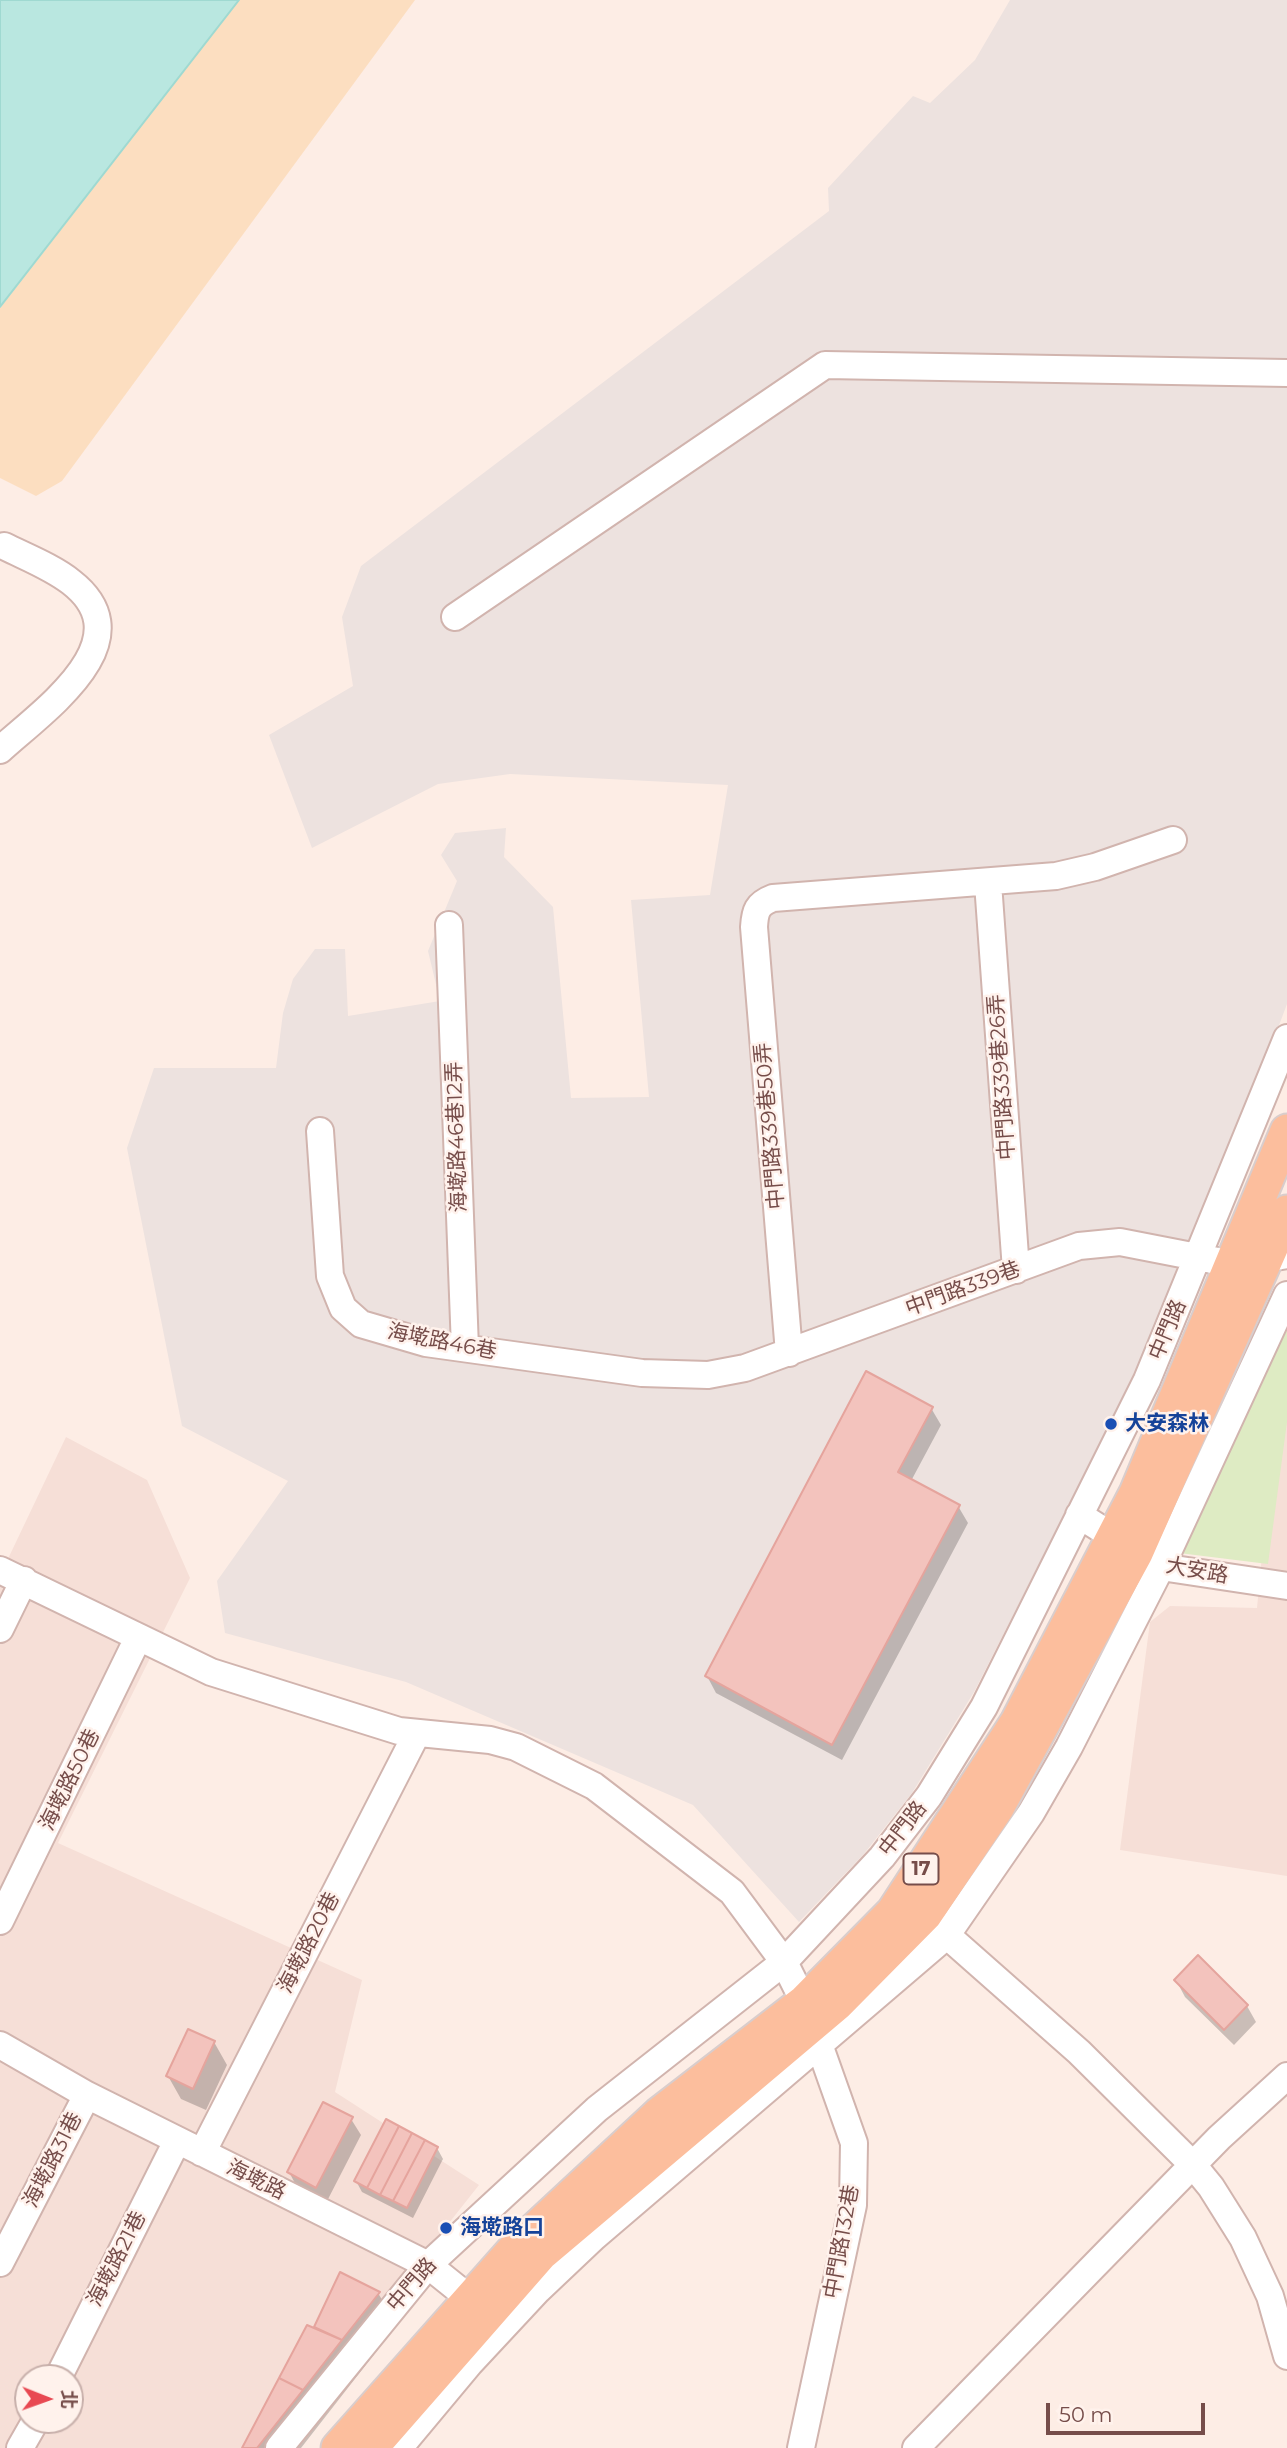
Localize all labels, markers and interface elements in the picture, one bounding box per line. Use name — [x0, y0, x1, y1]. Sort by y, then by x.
street label: 中門路339巷26弄 — [984, 993, 1020, 1161]
street label: 中門路339巷50弄 — [750, 1042, 790, 1210]
street label: 海墘路46巷12弄 — [442, 1061, 472, 1213]
street label: 中門路339巷 — [902, 1257, 1024, 1321]
street label: 中門路 — [1144, 1296, 1192, 1364]
street label: 海墘路46巷 — [385, 1319, 499, 1365]
place label: 大安森林 — [1125, 1411, 1209, 1437]
marker: 大安森林 — [1103, 1416, 1119, 1432]
street label: 大安路 — [1164, 1553, 1230, 1589]
street label: 海墘路50巷 — [35, 1725, 105, 1835]
street label: 中門路 — [874, 1796, 932, 1862]
road number: 17 — [904, 1854, 939, 1884]
street label: 海墘路20巷 — [273, 1888, 345, 1998]
street label: 海墘路31巷 — [18, 2108, 88, 2212]
street label: 海墘路 — [222, 2155, 290, 2205]
street label: 中門路132巷 — [820, 2183, 864, 2301]
street label: 海墘路21巷 — [82, 2207, 152, 2311]
place label: 海墘路口 — [460, 2215, 544, 2241]
marker: 海墘路口 — [438, 2220, 454, 2236]
street label: 中門路 — [382, 2253, 442, 2317]
north arrow — [14, 2364, 84, 2434]
scale bar — [1049, 2388, 1208, 2432]
text: 北 — [57, 2390, 80, 2409]
text: 50 m — [1059, 2402, 1113, 2427]

